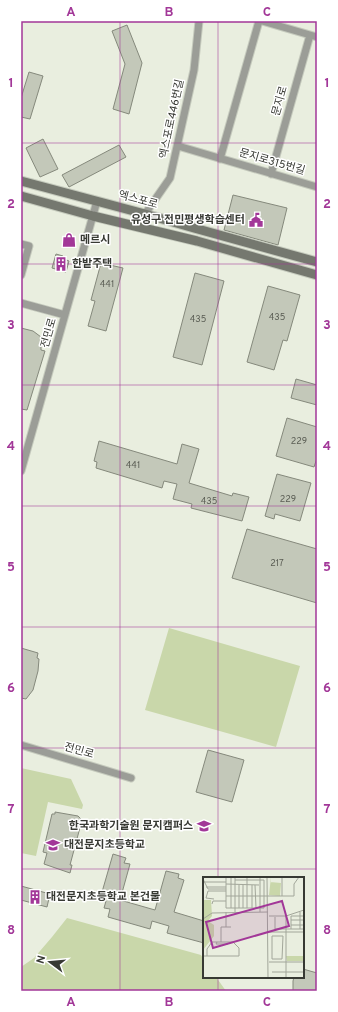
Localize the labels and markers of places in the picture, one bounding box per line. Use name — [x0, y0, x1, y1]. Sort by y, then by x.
public building icon: 유성구 전민평생학습센터 — [248, 212, 264, 228]
place label: 유성구 전민평생학습센터 — [131, 213, 245, 227]
shop icon: 메르시 — [61, 232, 77, 248]
place label: 메르시 — [80, 233, 110, 247]
building icon: 한밭주택 — [53, 256, 69, 272]
place label: 한밭주택 — [72, 257, 112, 271]
school or university icon: 한국과학기술원 문지캠퍼스 — [196, 818, 212, 834]
place label: 한국과학기술원 문지캠퍼스 — [69, 819, 193, 833]
school or university icon: 대전문지초등학교 — [45, 837, 61, 853]
place label: 대전문지초등학교 — [64, 838, 145, 852]
building icon: 대전문지초등학교 본건물 — [27, 889, 43, 905]
place label: 대전문지초등학교 본건물 — [46, 890, 160, 904]

